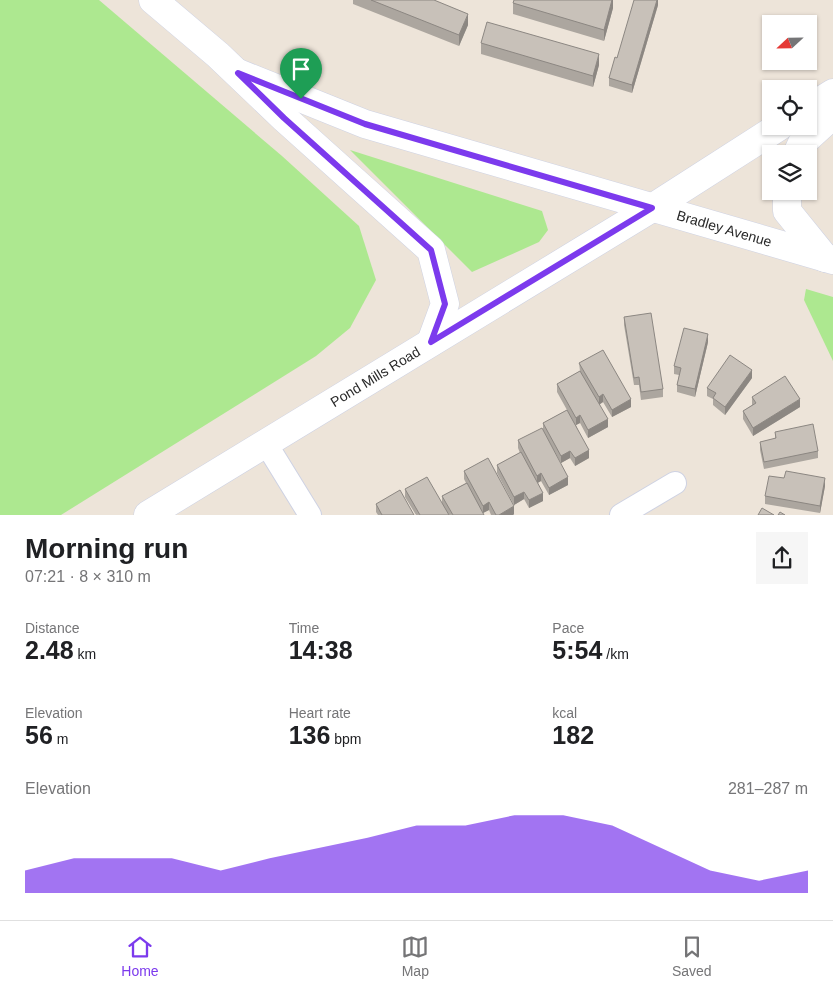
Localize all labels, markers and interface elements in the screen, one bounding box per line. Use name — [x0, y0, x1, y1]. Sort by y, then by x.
north arrow — [762, 15, 818, 70]
map controls — [762, 15, 817, 200]
pin — [280, 48, 322, 99]
icon: arrive — [287, 55, 315, 83]
button: locate — [762, 80, 817, 135]
button: layers — [762, 145, 817, 200]
street label: Bradley Avenue — [675, 207, 774, 250]
street label: Pond Mills Road — [327, 343, 423, 410]
button: share — [756, 532, 808, 584]
text: Morning run — [25, 533, 188, 564]
text: 07:21 · 8 × 310 m — [25, 568, 151, 585]
text: Distance — [25, 620, 79, 636]
text: Time — [289, 620, 319, 636]
text: Pace — [552, 620, 584, 636]
text: 2.48 — [25, 636, 74, 664]
text: 14:38 — [289, 636, 353, 664]
text: 5:54 — [552, 636, 602, 664]
text: km — [74, 646, 96, 662]
text: /km — [602, 646, 629, 662]
text: Elevation — [25, 705, 83, 721]
text: Heart rate — [289, 705, 351, 721]
text: kcal — [552, 705, 577, 721]
text: 56 — [25, 721, 53, 749]
text: 136 — [289, 721, 330, 749]
text: 182 — [552, 721, 594, 749]
text: m — [53, 731, 68, 747]
text: bpm — [330, 731, 362, 747]
text: Elevation — [25, 780, 91, 797]
text: 281–287 m — [728, 780, 808, 797]
tab: Home — [121, 933, 159, 979]
tab: Map — [401, 933, 429, 979]
tab: Saved — [672, 933, 712, 979]

